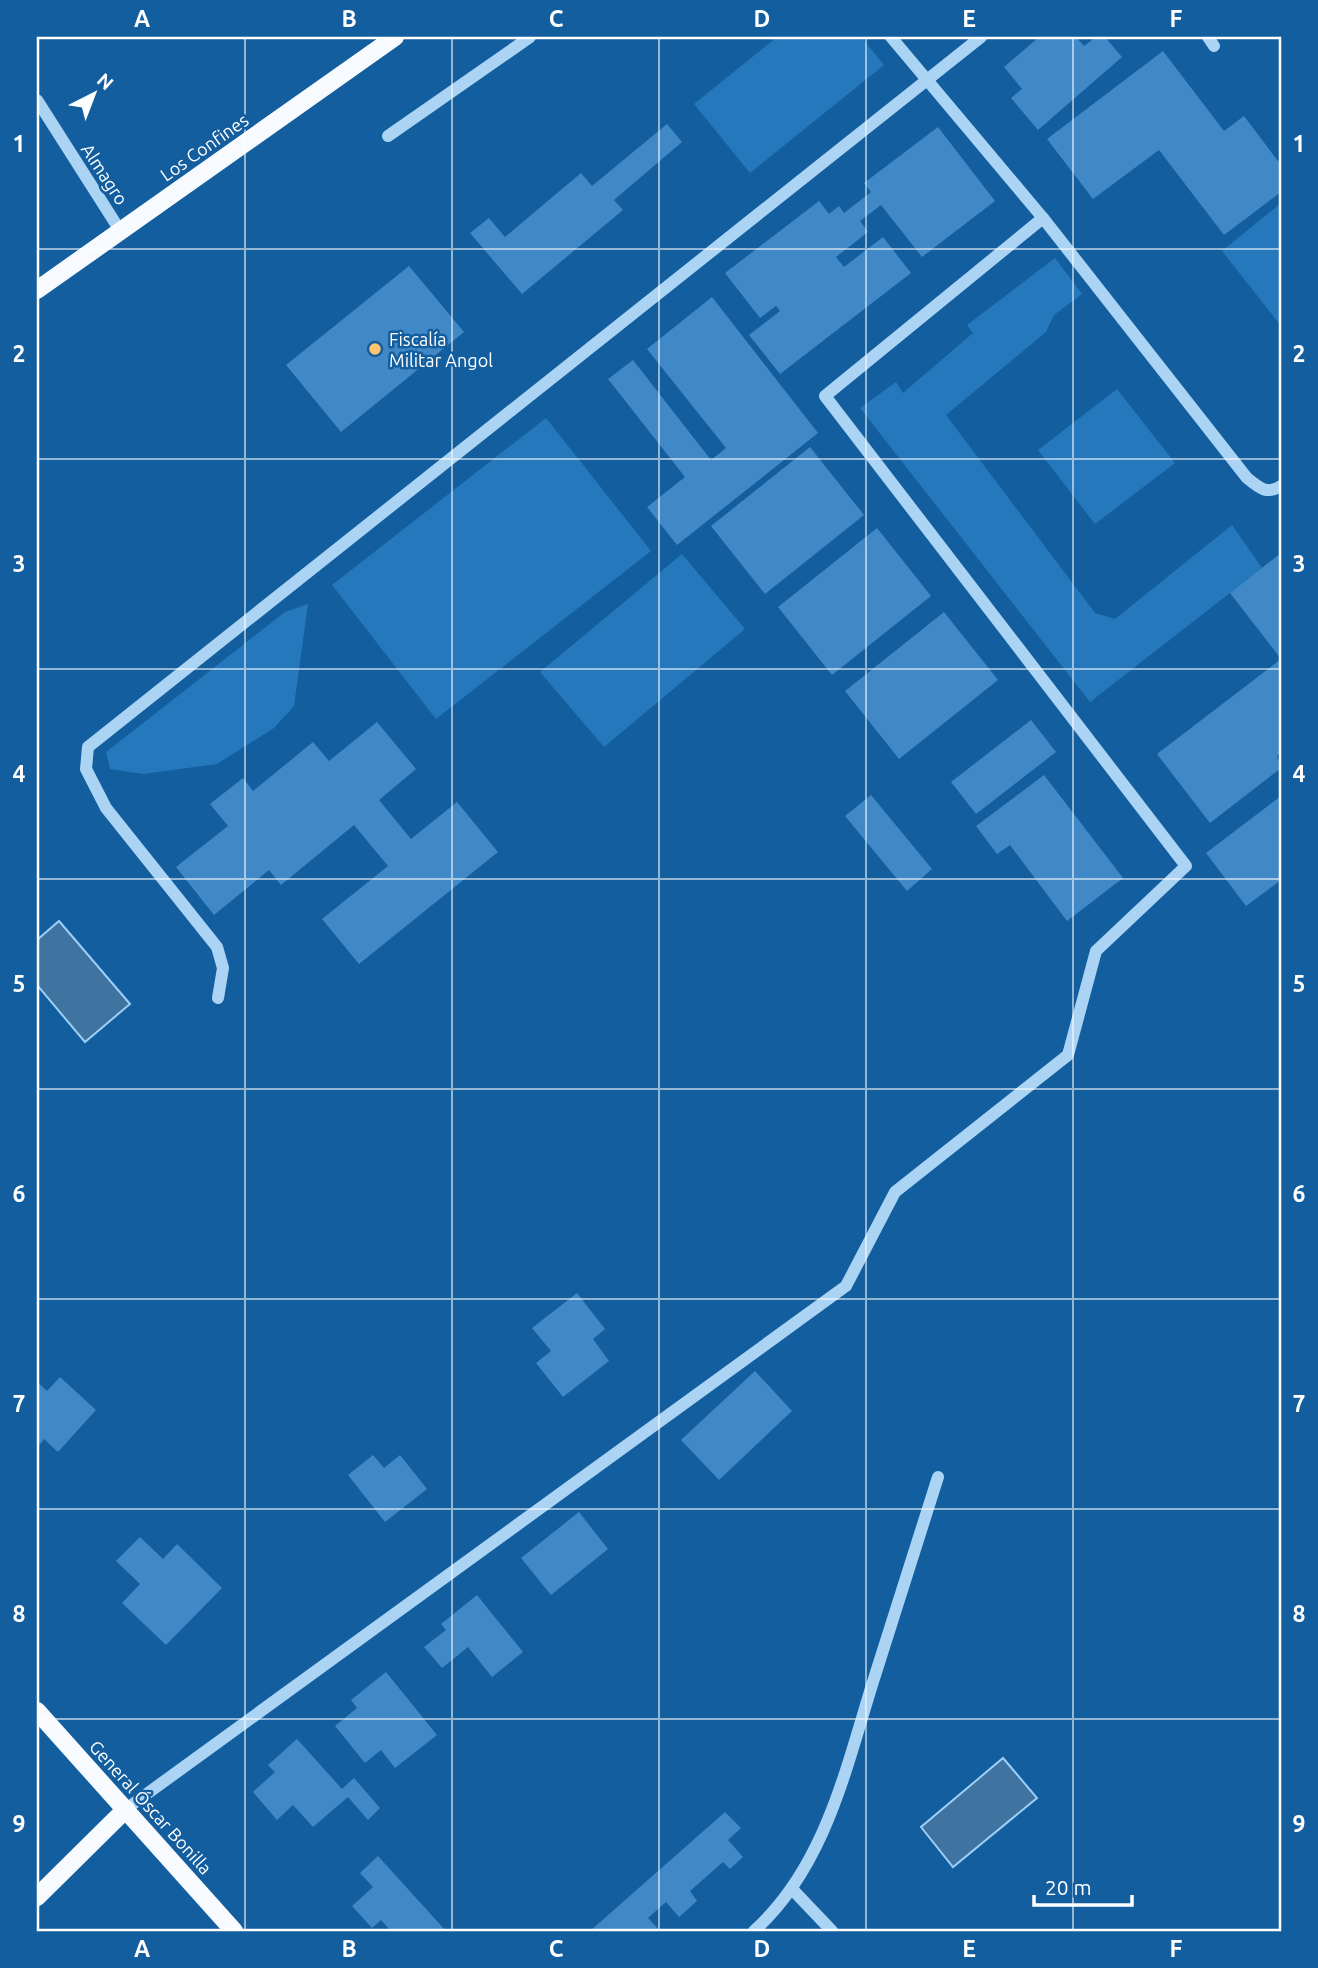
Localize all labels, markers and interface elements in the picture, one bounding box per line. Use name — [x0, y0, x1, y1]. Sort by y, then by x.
text: A — [134, 6, 150, 31]
text: B — [341, 6, 357, 31]
text: C — [549, 6, 564, 31]
text: D — [754, 6, 770, 31]
text: E — [962, 6, 976, 31]
text: F — [1170, 6, 1183, 31]
north arrow — [60, 60, 130, 130]
text: N — [93, 68, 118, 94]
street label: Los Confines — [156, 109, 252, 185]
text: 1 — [13, 131, 25, 156]
text: 1 — [1293, 131, 1305, 156]
street label: Almagro — [78, 140, 132, 208]
place label: Fiscalía Militar Angol — [389, 329, 493, 370]
text: 2 — [13, 341, 25, 366]
marker: Fiscalía Militar Angol — [367, 341, 383, 357]
text: 2 — [1293, 341, 1305, 366]
text: 3 — [13, 551, 25, 576]
text: 3 — [1293, 551, 1305, 576]
text: 4 — [13, 761, 26, 786]
text: 4 — [1293, 761, 1306, 786]
text: 5 — [13, 971, 25, 996]
text: 5 — [1293, 971, 1305, 996]
text: 6 — [13, 1181, 26, 1206]
text: 6 — [1293, 1181, 1306, 1206]
text: 7 — [13, 1391, 25, 1416]
text: 7 — [1293, 1391, 1305, 1416]
text: 8 — [13, 1601, 25, 1626]
text: 8 — [1293, 1601, 1305, 1626]
street label: General Óscar Bonilla — [86, 1736, 217, 1878]
text: 9 — [13, 1811, 25, 1836]
text: 9 — [1293, 1811, 1305, 1836]
scale bar — [1034, 1863, 1132, 1907]
text: 20 m — [1045, 1875, 1092, 1899]
text: A — [134, 1936, 150, 1961]
text: B — [341, 1936, 357, 1961]
text: C — [549, 1936, 564, 1961]
text: D — [754, 1936, 770, 1961]
text: E — [962, 1936, 976, 1961]
text: F — [1170, 1936, 1183, 1961]

